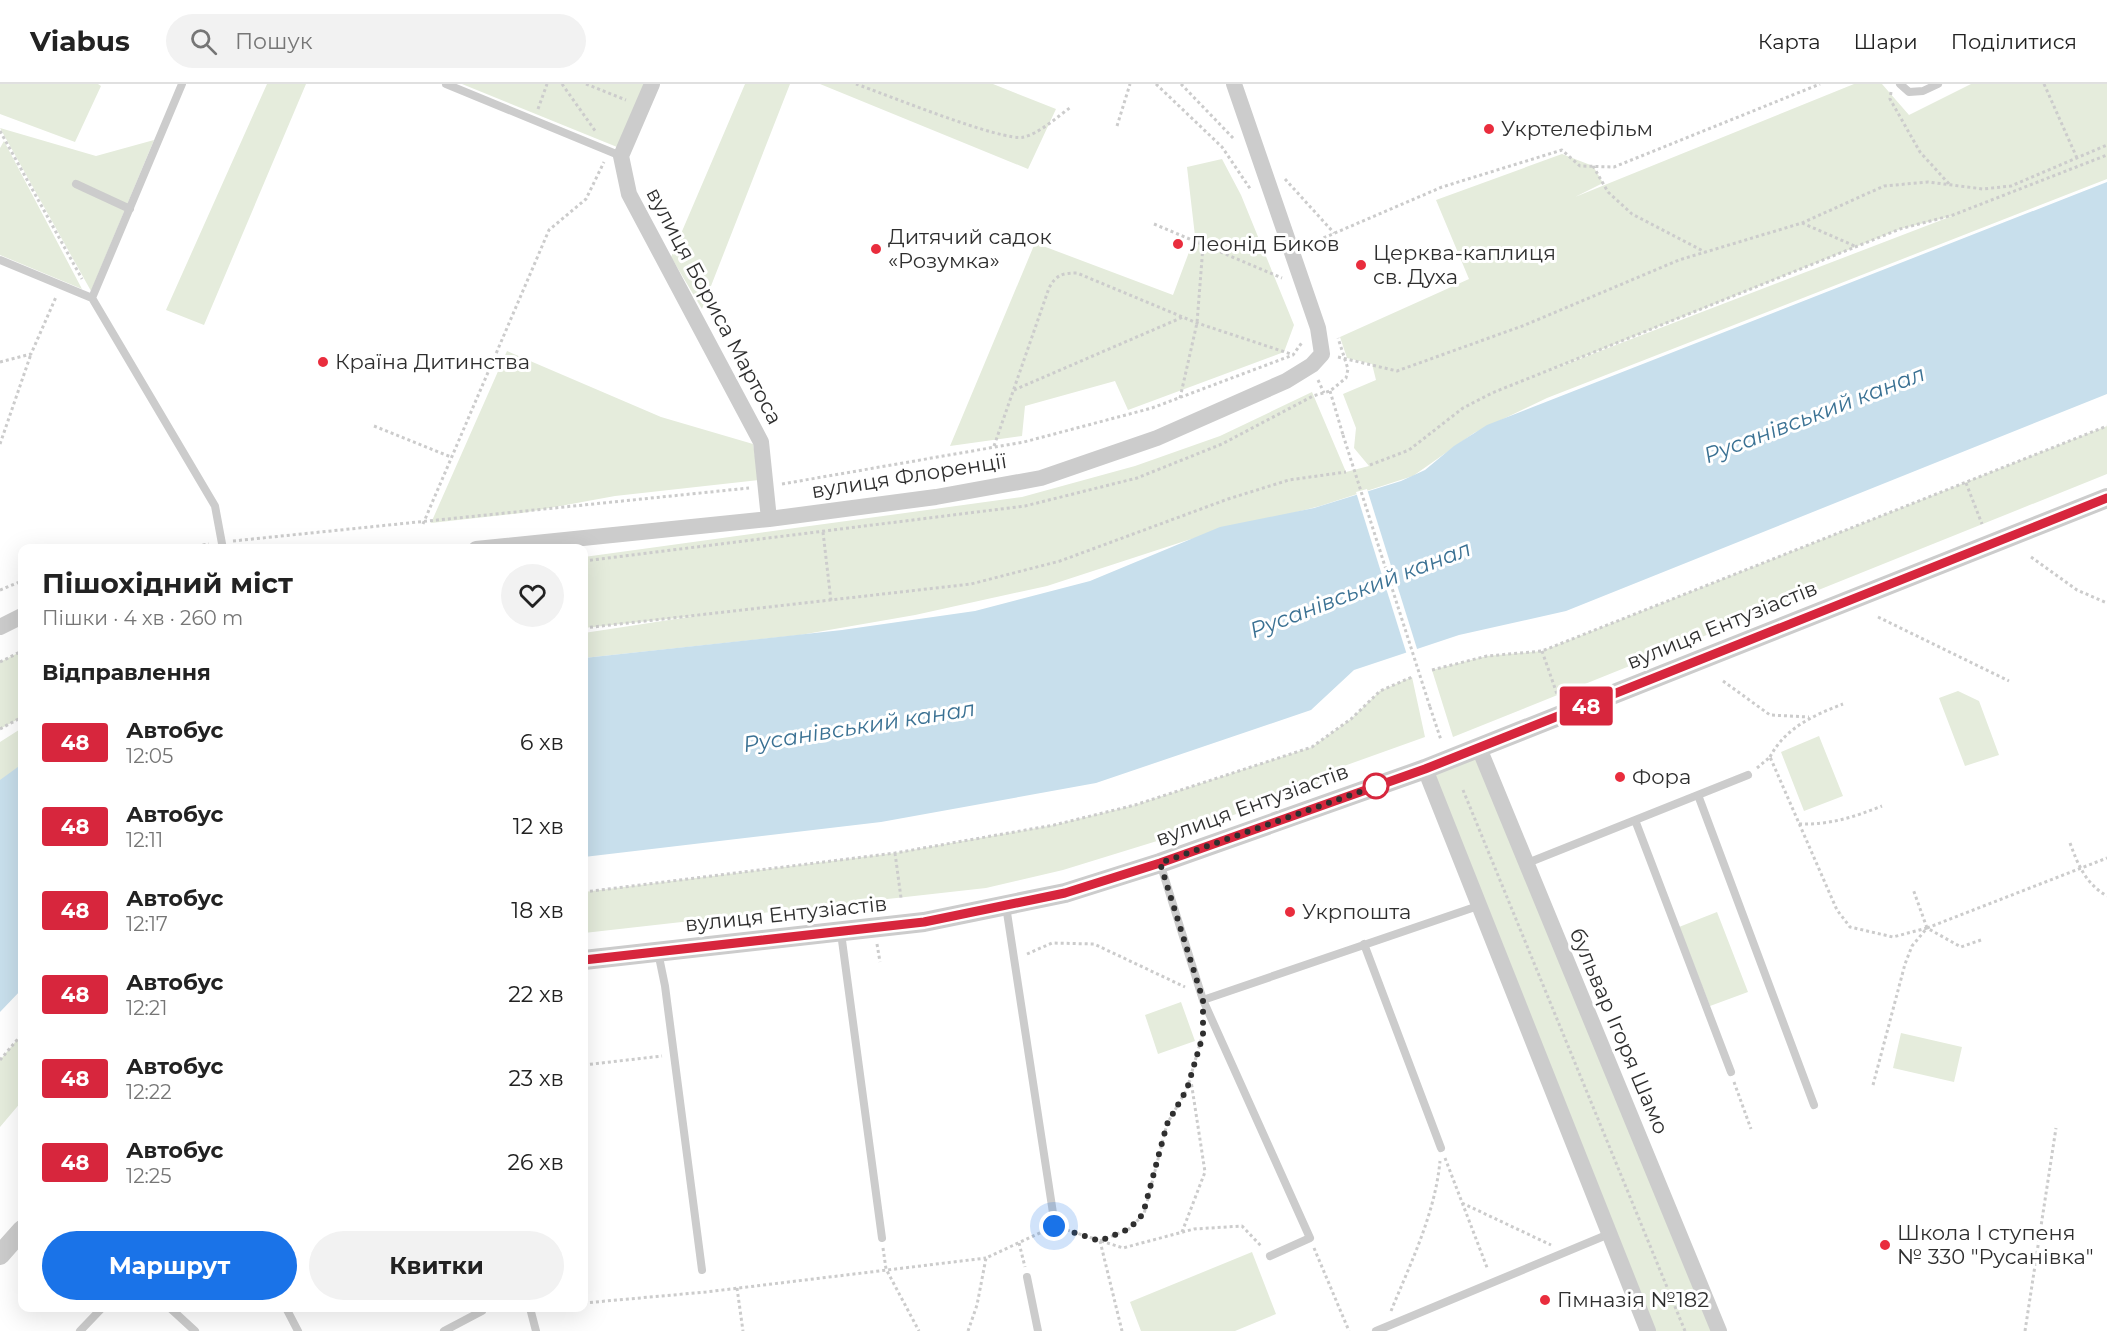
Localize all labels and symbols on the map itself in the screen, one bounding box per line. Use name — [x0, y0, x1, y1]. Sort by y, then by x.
place label: Укртелефільм — [1501, 116, 1653, 141]
marker: Укртелефільм — [1482, 122, 1496, 136]
street label: вулиця Бориса Мартоса — [641, 183, 788, 428]
place label: Дитячий садок «Розумка» — [888, 224, 1052, 273]
place label: Леонід Биков — [1190, 231, 1340, 256]
marker: Леонід Биков — [1171, 237, 1185, 251]
place label: Церква-каплиця св. Духа — [1373, 240, 1556, 289]
marker: Дитячий садок «Розумка» — [869, 242, 883, 256]
marker: Церква-каплиця св. Духа — [1354, 258, 1368, 272]
place label: Країна Дитинства — [335, 349, 530, 374]
marker: Країна Дитинства — [316, 355, 330, 369]
water label: Русанівський канал — [1700, 360, 1929, 469]
street label: вулиця Флоренції — [810, 448, 1009, 503]
water label: Русанівський канал — [1246, 535, 1475, 644]
street label: вулиця Ентузіастів — [1623, 575, 1821, 674]
line badge: 48 — [1559, 686, 1613, 726]
water label: Русанівський канал — [741, 695, 977, 758]
street label: вулиця Ентузіастів — [1152, 758, 1352, 851]
place label: Фора — [1632, 764, 1691, 789]
marker: Фора — [1613, 770, 1627, 784]
unlabelled marker — [1363, 773, 1389, 799]
street label: вулиця Ентузіастів — [684, 890, 888, 937]
place label: Укрпошта — [1302, 899, 1411, 924]
marker: Укрпошта — [1283, 905, 1297, 919]
street label: бульвар Ігоря Шамо — [1565, 924, 1674, 1138]
your location — [1039, 1211, 1069, 1241]
place label: Школа І ступеня № 330 "Русанівка" — [1897, 1220, 2093, 1269]
marker: Школа І ступеня № 330 "Русанівка" — [1878, 1238, 1892, 1252]
place label: Гімназія №182 — [1557, 1287, 1709, 1312]
marker: Гімназія №182 — [1538, 1293, 1552, 1307]

